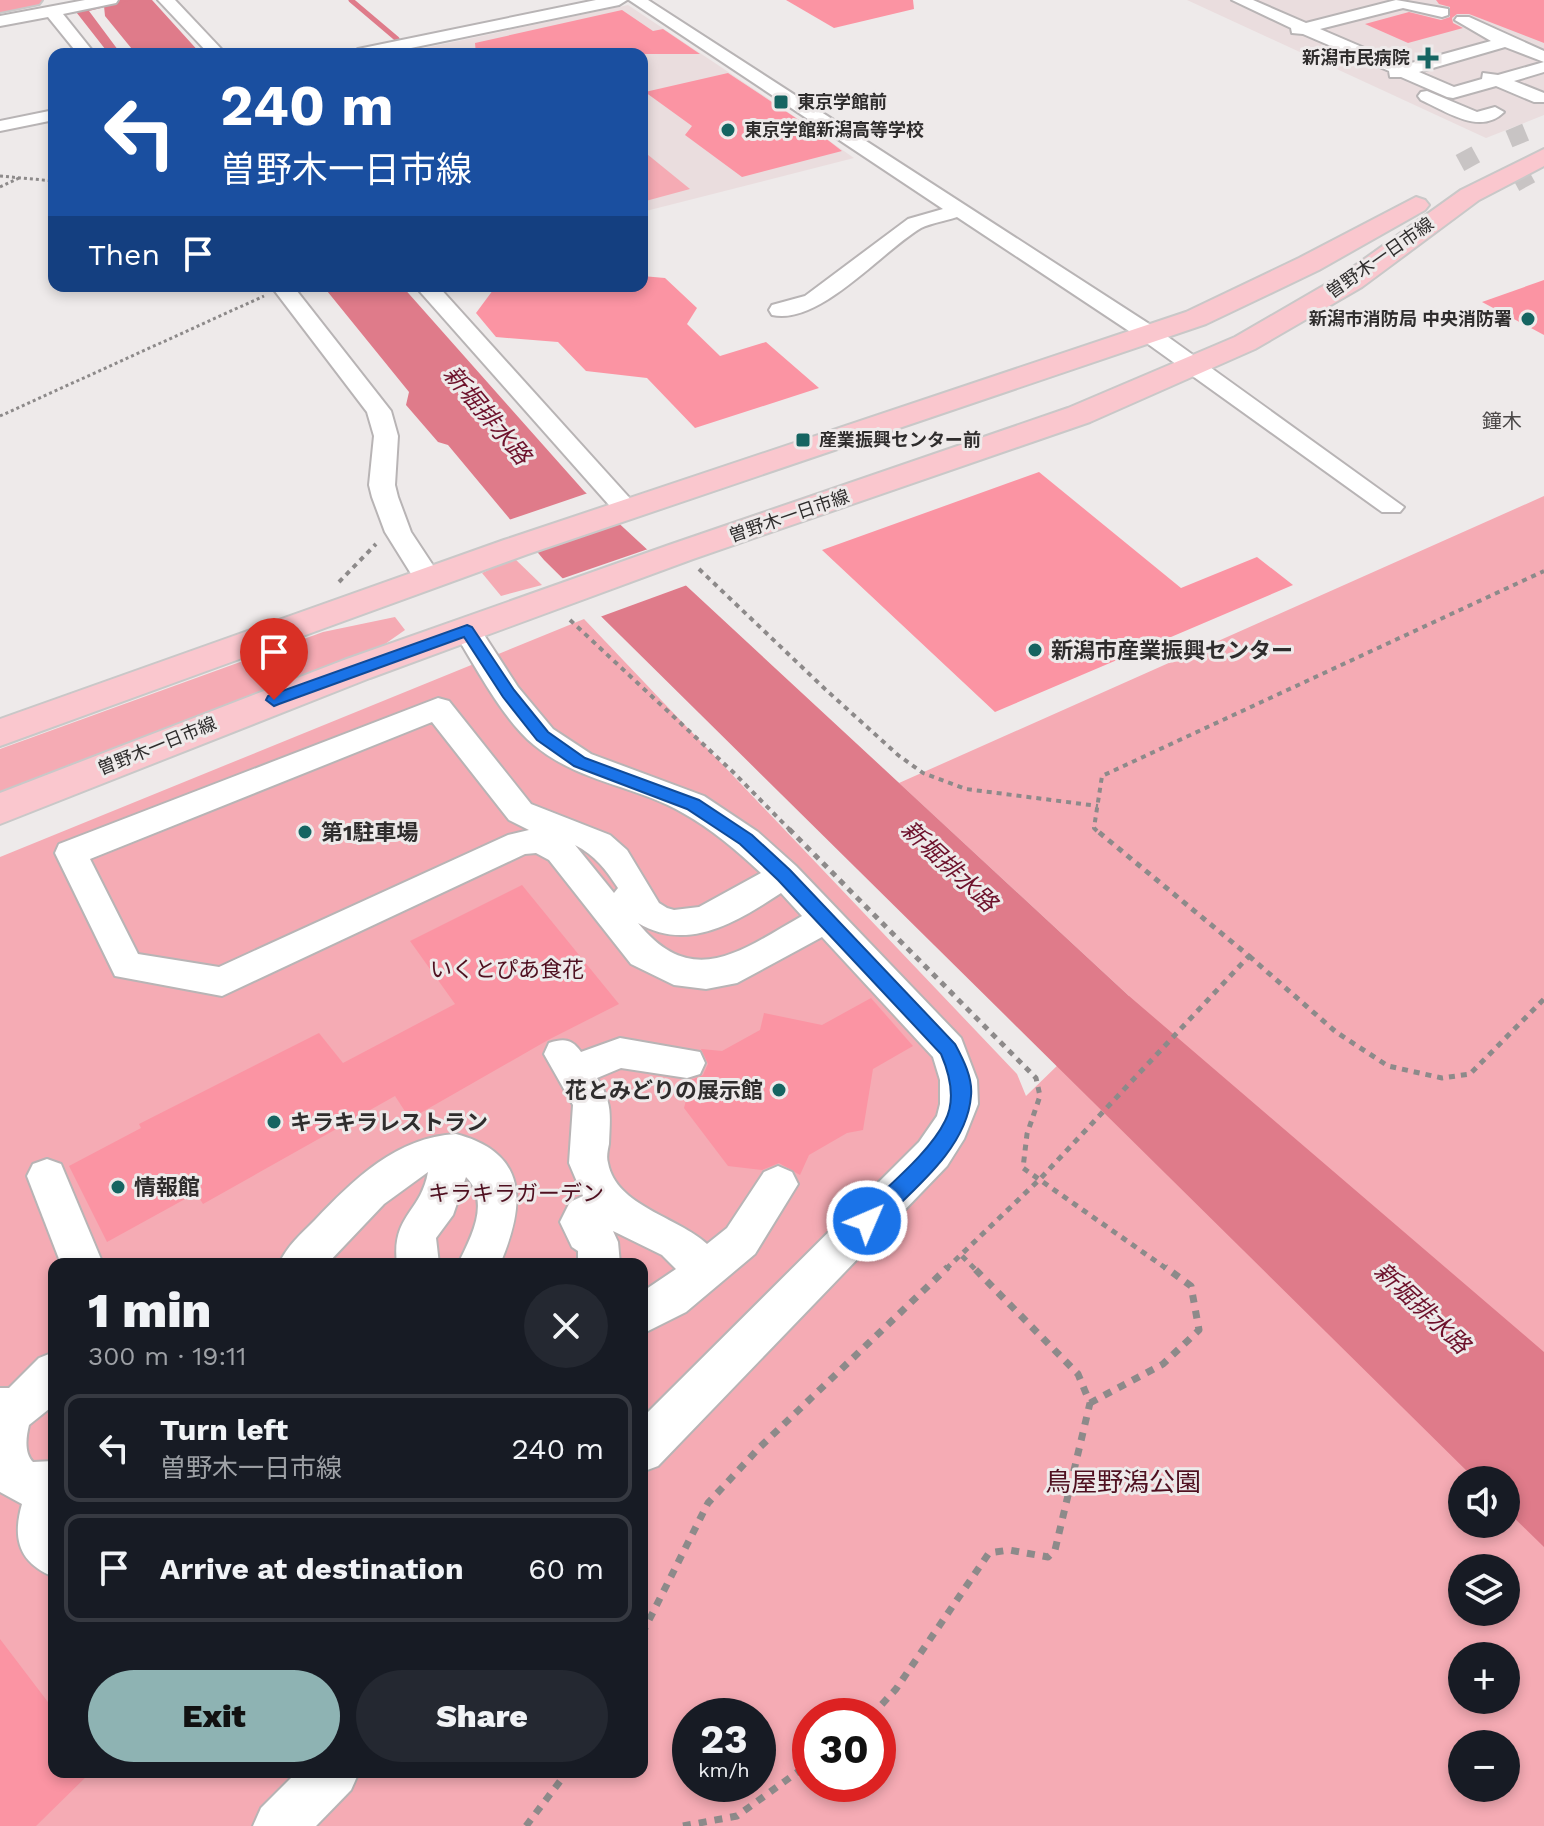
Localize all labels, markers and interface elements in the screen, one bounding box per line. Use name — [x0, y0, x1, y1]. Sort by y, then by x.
place label: 新潟市民病院 — [1302, 47, 1410, 68]
marker: 新潟市民病院 — [1417, 47, 1439, 69]
text: 240 m — [220, 73, 394, 139]
icon: left — [88, 80, 192, 184]
place label: 東京学館前 — [797, 91, 887, 112]
marker: 東京学館前 — [772, 93, 790, 111]
place label: 東京学館新潟高等学校 — [744, 119, 924, 140]
marker: 東京学館新潟高等学校 — [719, 121, 737, 139]
text: 曽野木一日市線 — [220, 149, 472, 191]
street label: 曽野木一日市線 — [1322, 213, 1437, 302]
icon: arrive — [176, 232, 220, 276]
text: Then — [88, 237, 160, 272]
place label: 新潟市消防局 中央消防署 — [1309, 308, 1512, 329]
marker: 新潟市消防局 中央消防署 — [1519, 310, 1537, 328]
water label: 新堀排水路 — [438, 360, 538, 471]
district label: 鐘木 — [1482, 409, 1522, 433]
place label: 産業振興センター前 — [819, 429, 981, 450]
marker: 産業振興センター前 — [794, 431, 812, 449]
street label: 曽野木一日市線 — [726, 485, 852, 546]
pin — [240, 618, 308, 700]
icon: arrive — [252, 630, 296, 674]
place label: 新潟市産業振興センター — [1051, 638, 1293, 663]
marker: 新潟市産業振興センター — [1026, 641, 1044, 659]
street label: 曽野木一日市線 — [94, 712, 219, 779]
water label: 新堀排水路 — [896, 815, 1004, 919]
place label: 第1駐車場 — [321, 820, 418, 845]
marker: 第1駐車場 — [296, 823, 314, 841]
park label: いくとぴあ食花 — [430, 957, 584, 982]
place label: 花とみどりの展示館 — [565, 1078, 763, 1103]
marker: 花とみどりの展示館 — [770, 1081, 788, 1099]
place label: キラキラレストラン — [290, 1110, 488, 1135]
marker: キラキラレストラン — [265, 1113, 283, 1131]
place label: 情報館 — [134, 1175, 200, 1200]
marker: 情報館 — [109, 1178, 127, 1196]
position arrow — [825, 1179, 909, 1263]
park label: キラキラガーデン — [428, 1181, 604, 1206]
water label: 新堀排水路 — [1369, 1257, 1477, 1361]
text: 1 min — [88, 1282, 211, 1339]
button: close — [524, 1284, 608, 1368]
text: 300 m · 19:11 — [88, 1341, 246, 1371]
text: Turn left — [160, 1412, 288, 1447]
icon: left — [92, 1426, 136, 1470]
text: 240 m — [512, 1431, 604, 1466]
text: 曽野木一日市線 — [160, 1453, 342, 1483]
map controls — [1448, 1466, 1520, 1802]
button: sound — [1448, 1466, 1520, 1538]
park label: 鳥屋野潟公園 — [1045, 1467, 1201, 1497]
icon: arrive — [92, 1546, 136, 1590]
text: Arrive at destination — [160, 1551, 464, 1586]
text: 60 m — [528, 1551, 604, 1586]
button: layers — [1448, 1554, 1520, 1626]
button: + — [1448, 1642, 1520, 1714]
button: Exit — [88, 1670, 340, 1762]
button: Share — [356, 1670, 608, 1762]
speed limit sign: 30 — [792, 1698, 896, 1802]
text: 23 — [700, 1716, 748, 1763]
button: − — [1448, 1730, 1520, 1802]
text: km/h — [698, 1758, 750, 1782]

